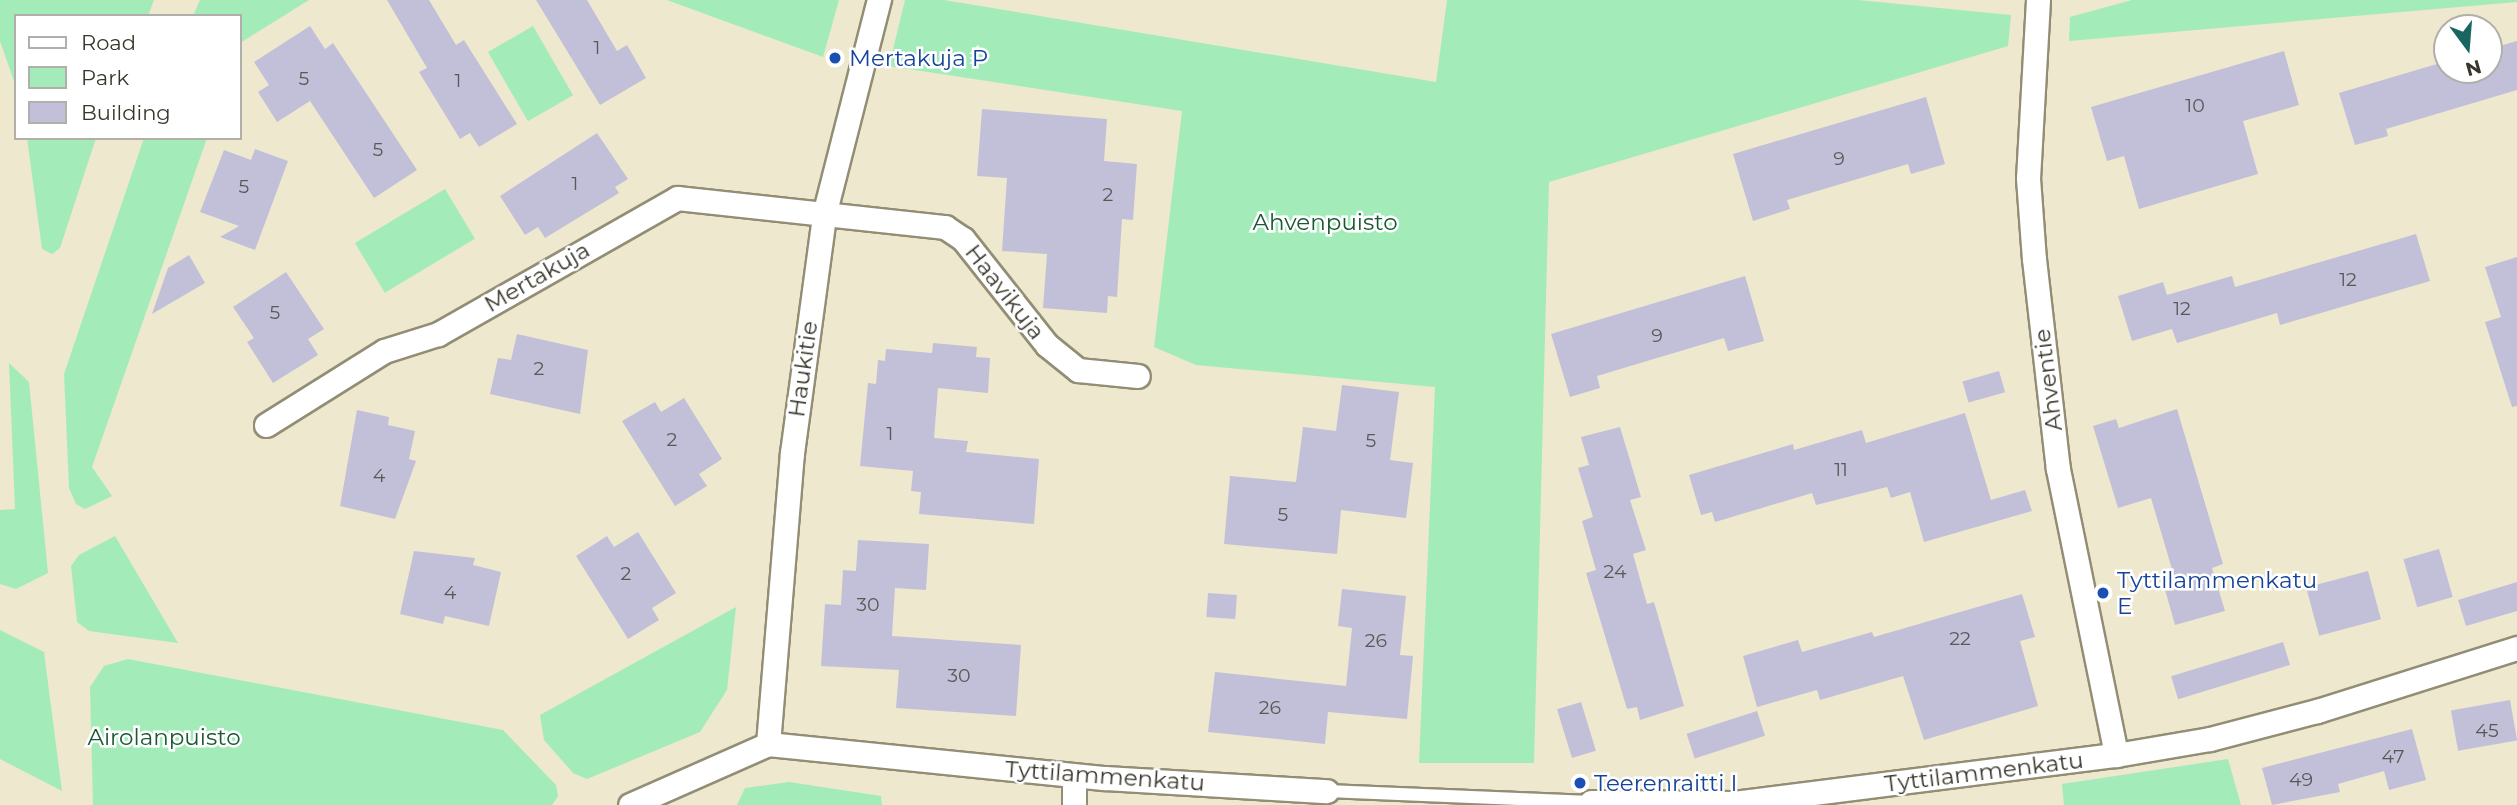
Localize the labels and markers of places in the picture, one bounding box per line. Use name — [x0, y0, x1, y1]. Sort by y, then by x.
place label: Mertakuja P — [849, 44, 988, 72]
marker: Mertakuja P — [827, 50, 843, 66]
place label: Tyttilammenkatu E — [2117, 566, 2317, 620]
marker: Tyttilammenkatu E — [2095, 585, 2111, 601]
place label: Teerenraitti I — [1594, 769, 1737, 797]
marker: Teerenraitti I — [1572, 775, 1588, 791]

